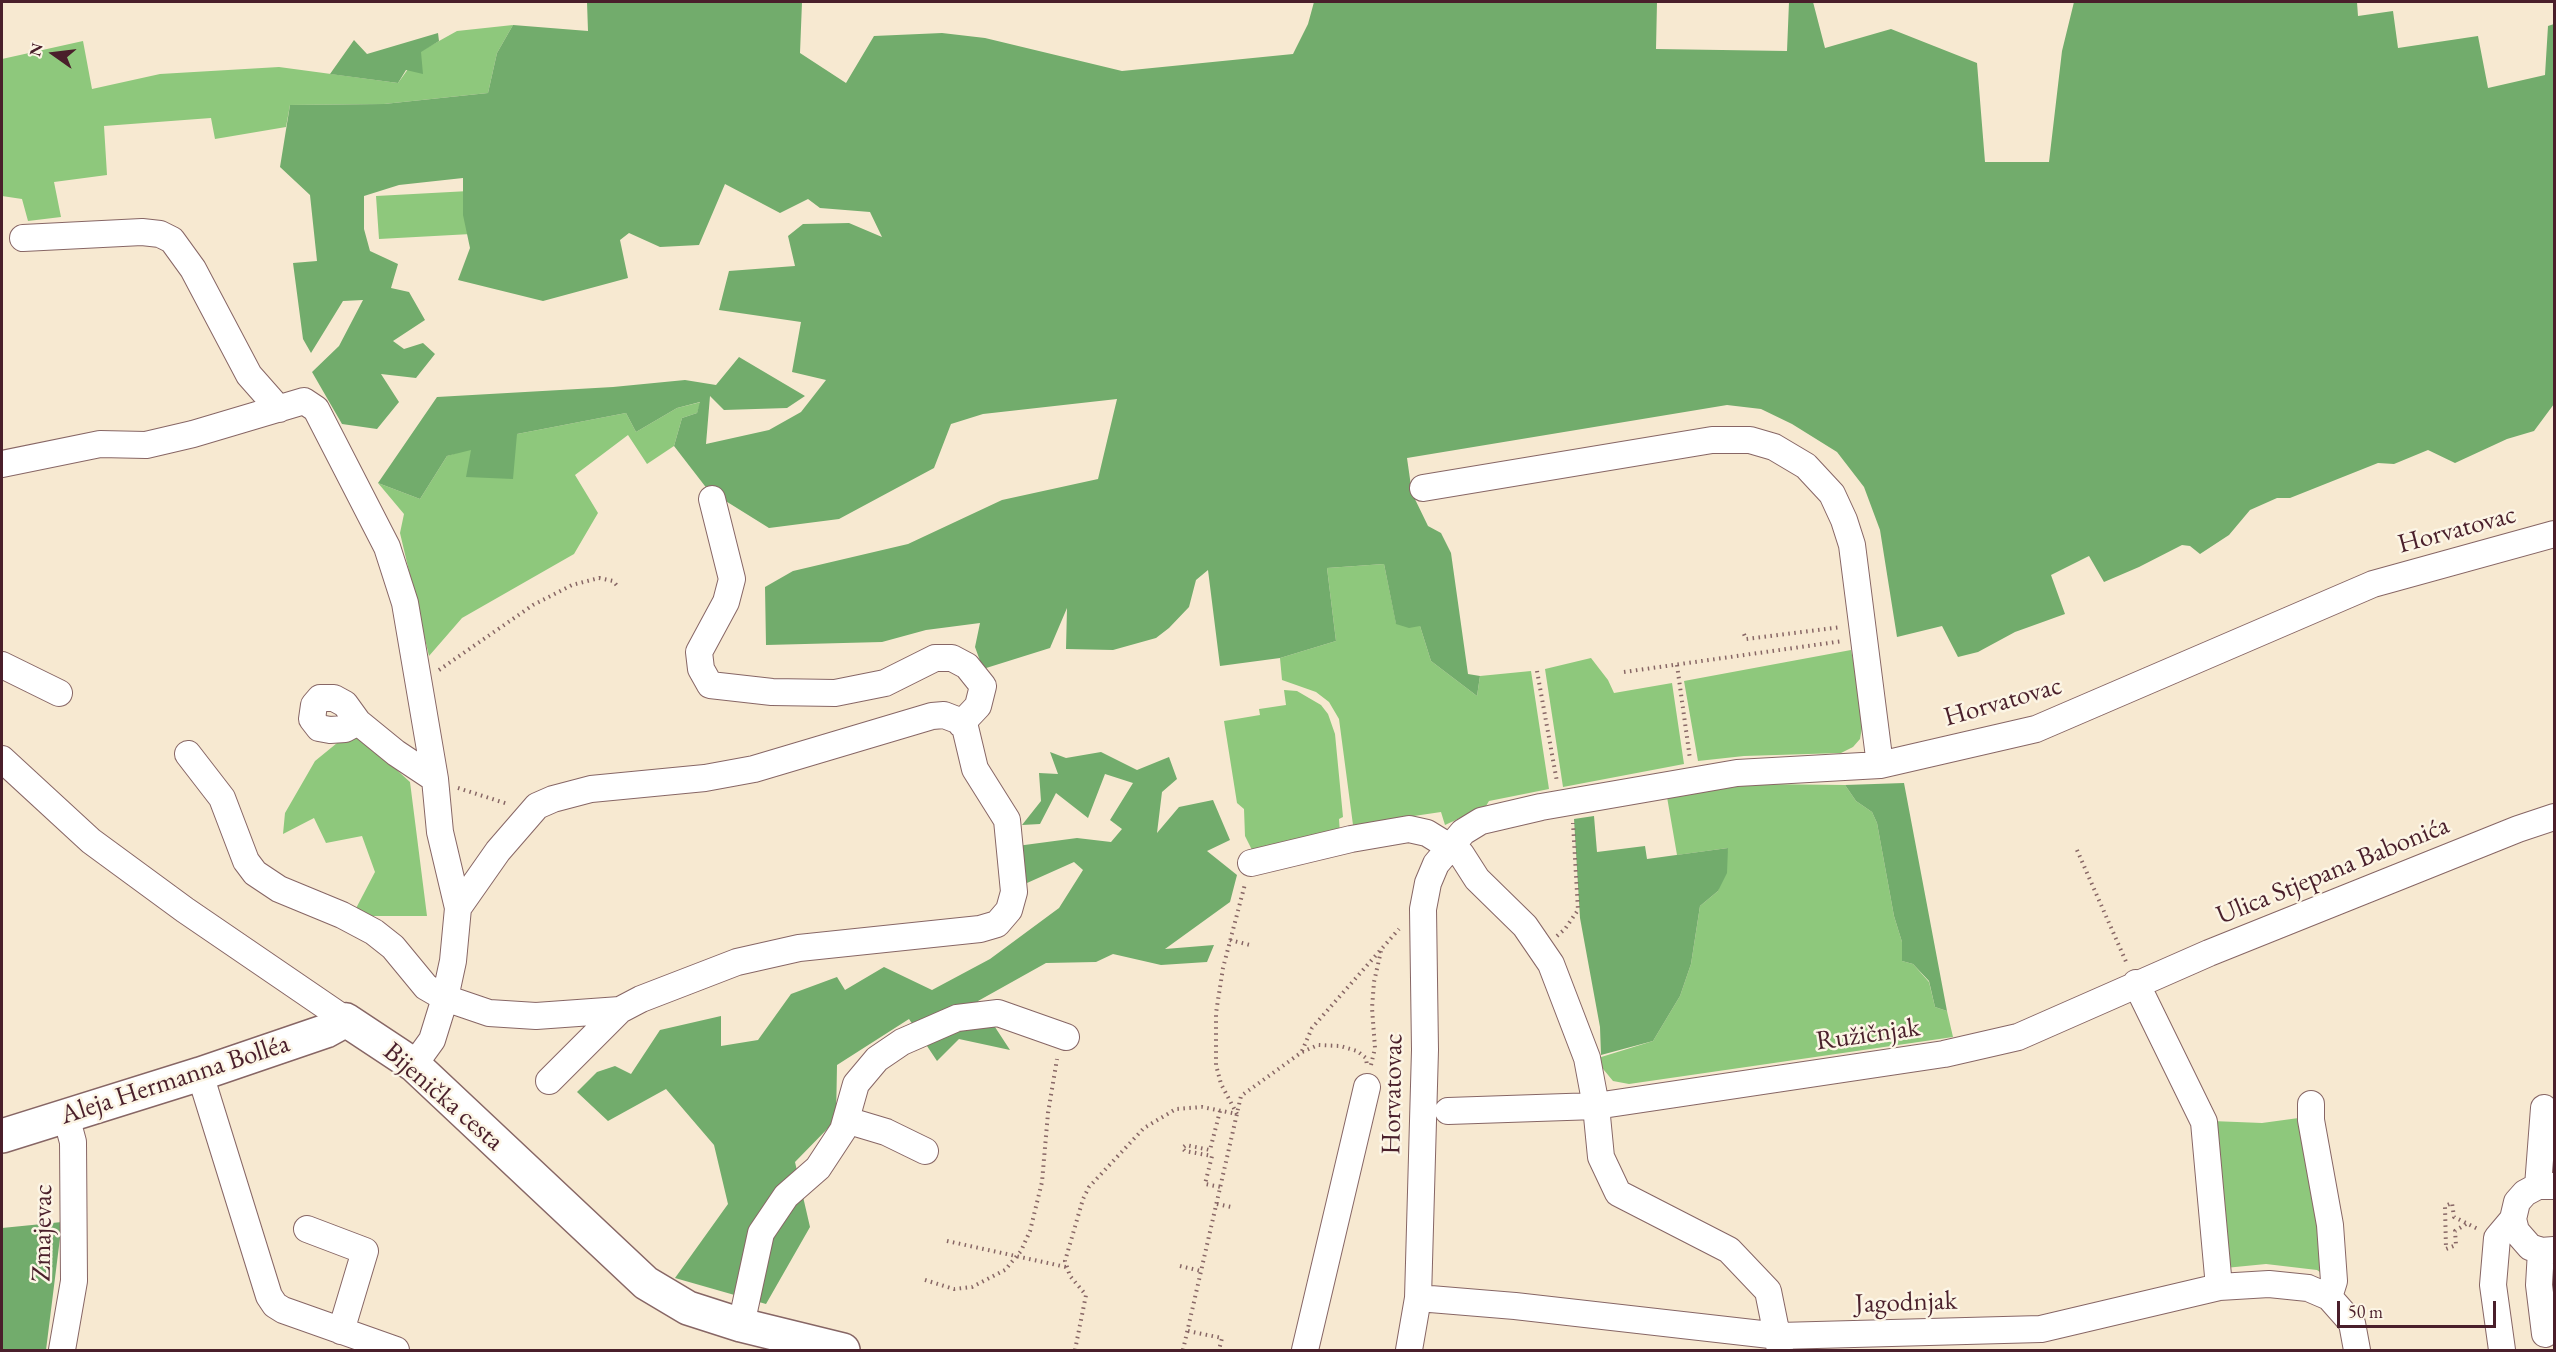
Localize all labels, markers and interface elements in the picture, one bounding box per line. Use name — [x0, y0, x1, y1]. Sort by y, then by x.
north arrow — [24, 24, 84, 84]
text: N — [24, 41, 48, 58]
street label: Horvatovac — [2394, 499, 2520, 561]
street label: Horvatovac — [1940, 670, 2066, 734]
street label: Ulica Stjepana Babonića — [2212, 809, 2454, 933]
street label: Ružičnjak — [1814, 1012, 1922, 1058]
street label: Aleja Hermanna Bolléa — [56, 1028, 294, 1132]
street label: Horvatovac — [1376, 1033, 1410, 1155]
street label: Bijenička cesta — [376, 1036, 510, 1158]
street label: Zmajevac — [26, 1184, 60, 1282]
street label: Jagodnjak — [1854, 1285, 1958, 1321]
scale bar — [2340, 1289, 2499, 1327]
text: 50 m — [2348, 1300, 2383, 1323]

